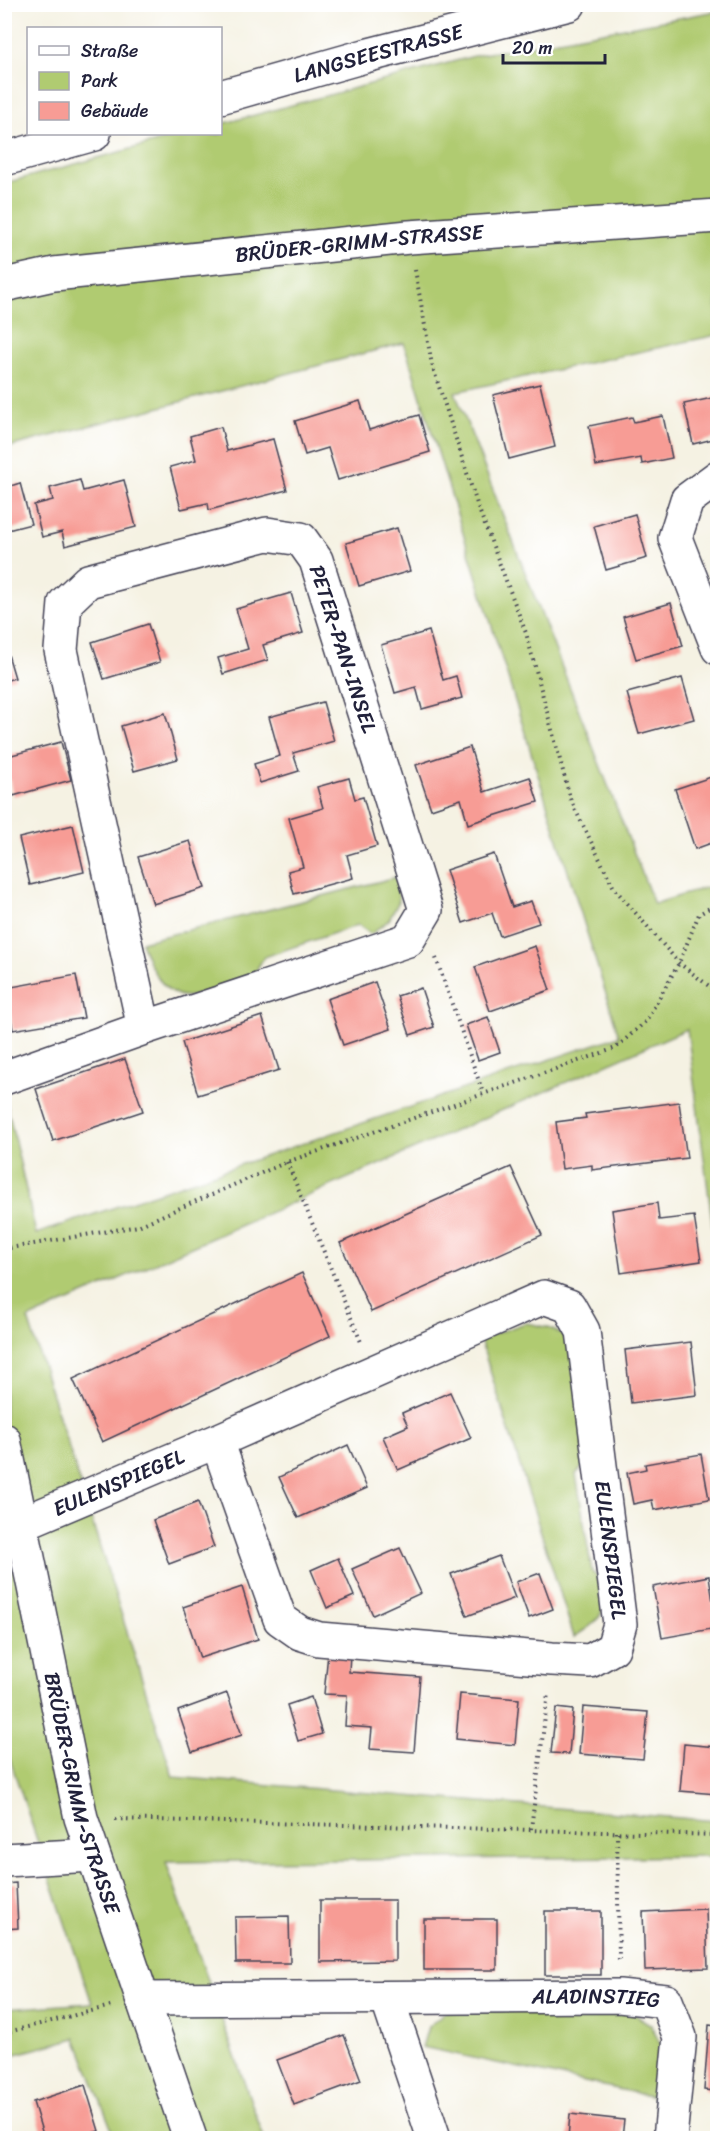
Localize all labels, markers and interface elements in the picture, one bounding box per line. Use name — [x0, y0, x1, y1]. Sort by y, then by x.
street label: LANGSEESTRASSE — [289, 12, 468, 94]
legend — [27, 27, 222, 135]
scale bar — [503, 27, 605, 65]
text: 20 m — [512, 32, 552, 64]
text: Straße — [81, 35, 138, 67]
text: Park — [81, 65, 118, 97]
text: Gebäude — [81, 95, 149, 127]
street label: BRÜDER-GRIMM-STRASSE — [233, 213, 486, 274]
street label: PETER-PAN-INSEL — [298, 560, 388, 738]
street label: EULENSPIEGEL — [47, 1438, 191, 1527]
street label: EULENSPIEGEL — [583, 1478, 638, 1622]
street label: BRÜDER-GRIMM-STRASSE — [33, 1669, 132, 1921]
street label: ALADINSTIEG — [531, 1977, 662, 2019]

